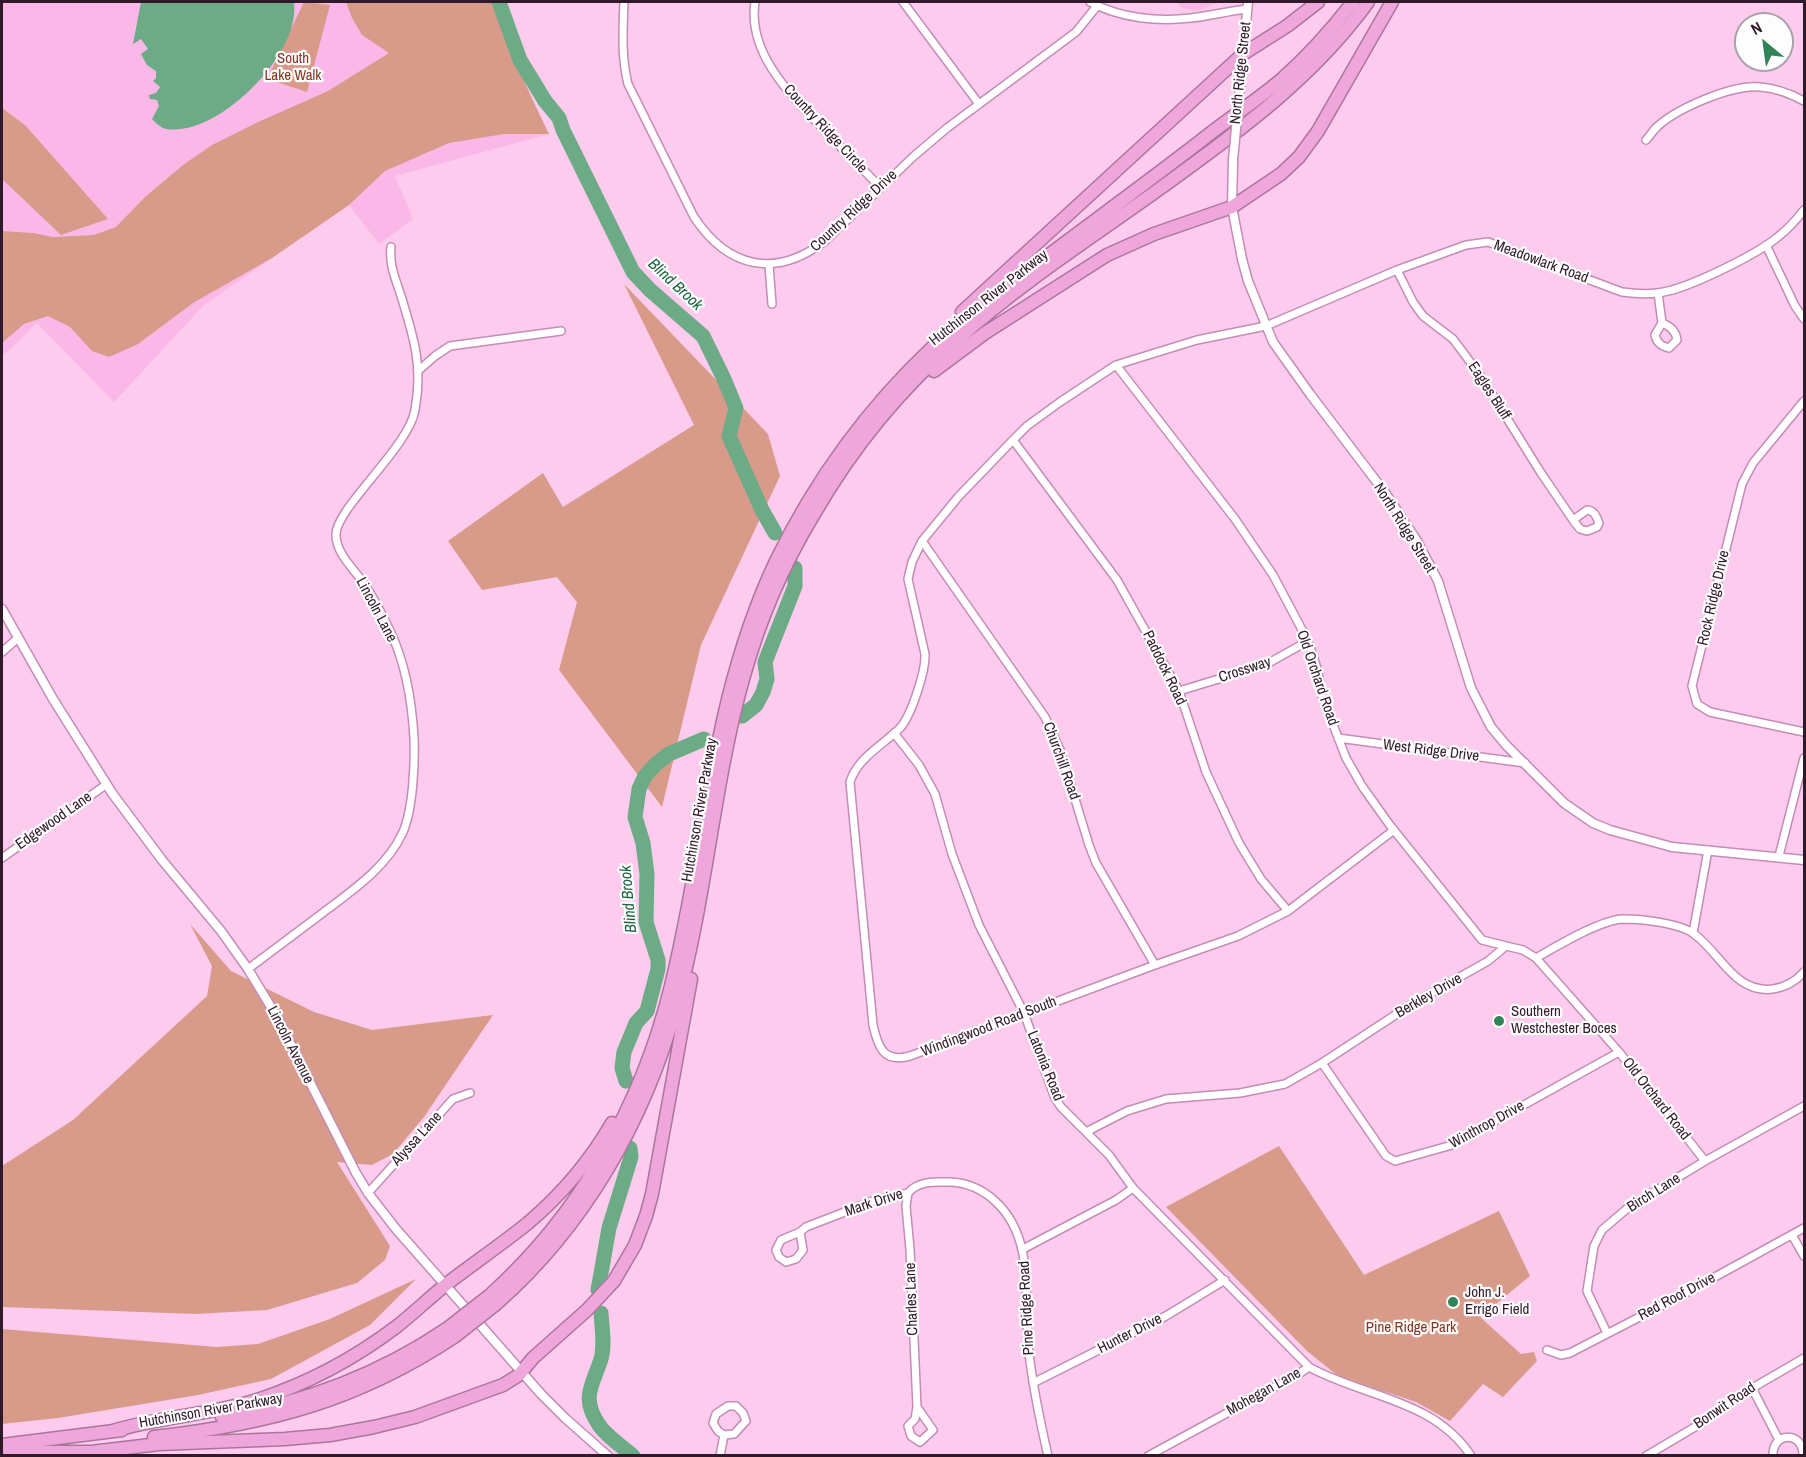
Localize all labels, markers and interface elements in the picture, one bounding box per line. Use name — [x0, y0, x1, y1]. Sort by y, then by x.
north arrow — [1734, 12, 1794, 72]
text: N — [1747, 16, 1766, 40]
street label: North Ridge Street — [1227, 21, 1255, 125]
park label: South Lake Walk — [265, 50, 321, 85]
street label: Country Ridge Circle — [779, 81, 871, 177]
street label: Country Ridge Drive — [807, 166, 901, 256]
street label: Meadowlark Road — [1491, 237, 1591, 287]
street label: Hutchinson River Parkway — [926, 246, 1052, 350]
water label: Blind Brook — [644, 255, 706, 315]
street label: Eagles Bluff — [1464, 359, 1514, 423]
street label: North Ridge Street — [1369, 480, 1439, 576]
street label: Rock Ridge Drive — [1694, 549, 1734, 647]
street label: Lincoln Lane — [352, 575, 400, 645]
street label: Paddock Road — [1138, 628, 1190, 708]
street label: Old Orchard Road — [1292, 628, 1342, 728]
street label: Crossway — [1217, 653, 1273, 687]
street label: Churchill Road — [1039, 720, 1083, 802]
street label: West Ridge Drive — [1382, 736, 1480, 766]
street label: Hutchinson River Parkway — [678, 737, 722, 883]
street label: Edgewood Lane — [12, 788, 96, 854]
water label: Blind Brook — [616, 864, 642, 934]
street label: Berkley Drive — [1393, 970, 1465, 1022]
street label: Windingwood Road South — [919, 993, 1059, 1061]
street label: Lincoln Avenue — [263, 1003, 317, 1087]
place label: Southern Westchester Boces — [1511, 1003, 1617, 1038]
marker: Southern Westchester Boces — [1492, 1014, 1506, 1028]
street label: Latonia Road — [1023, 1028, 1067, 1104]
street label: Old Orchard Road — [1618, 1054, 1694, 1144]
street label: Winthrop Drive — [1446, 1097, 1528, 1153]
street label: Alyssa Lane — [388, 1108, 446, 1170]
street label: Birch Lane — [1624, 1170, 1684, 1216]
street label: Mark Drive — [843, 1185, 905, 1221]
street label: Pine Ridge Road — [1016, 1260, 1038, 1356]
street label: Charles Lane — [902, 1262, 922, 1336]
street label: Red Roof Drive — [1635, 1269, 1719, 1325]
place label: John J. Errigo Field — [1465, 1284, 1529, 1319]
marker: John J. Errigo Field — [1446, 1295, 1460, 1309]
street label: Hunter Drive — [1095, 1310, 1165, 1358]
park label: Pine Ridge Park — [1366, 1319, 1456, 1337]
street label: Mohegan Lane — [1224, 1364, 1304, 1420]
street label: Bonwit Road — [1691, 1379, 1759, 1433]
street label: Hutchinson River Parkway — [138, 1389, 284, 1433]

